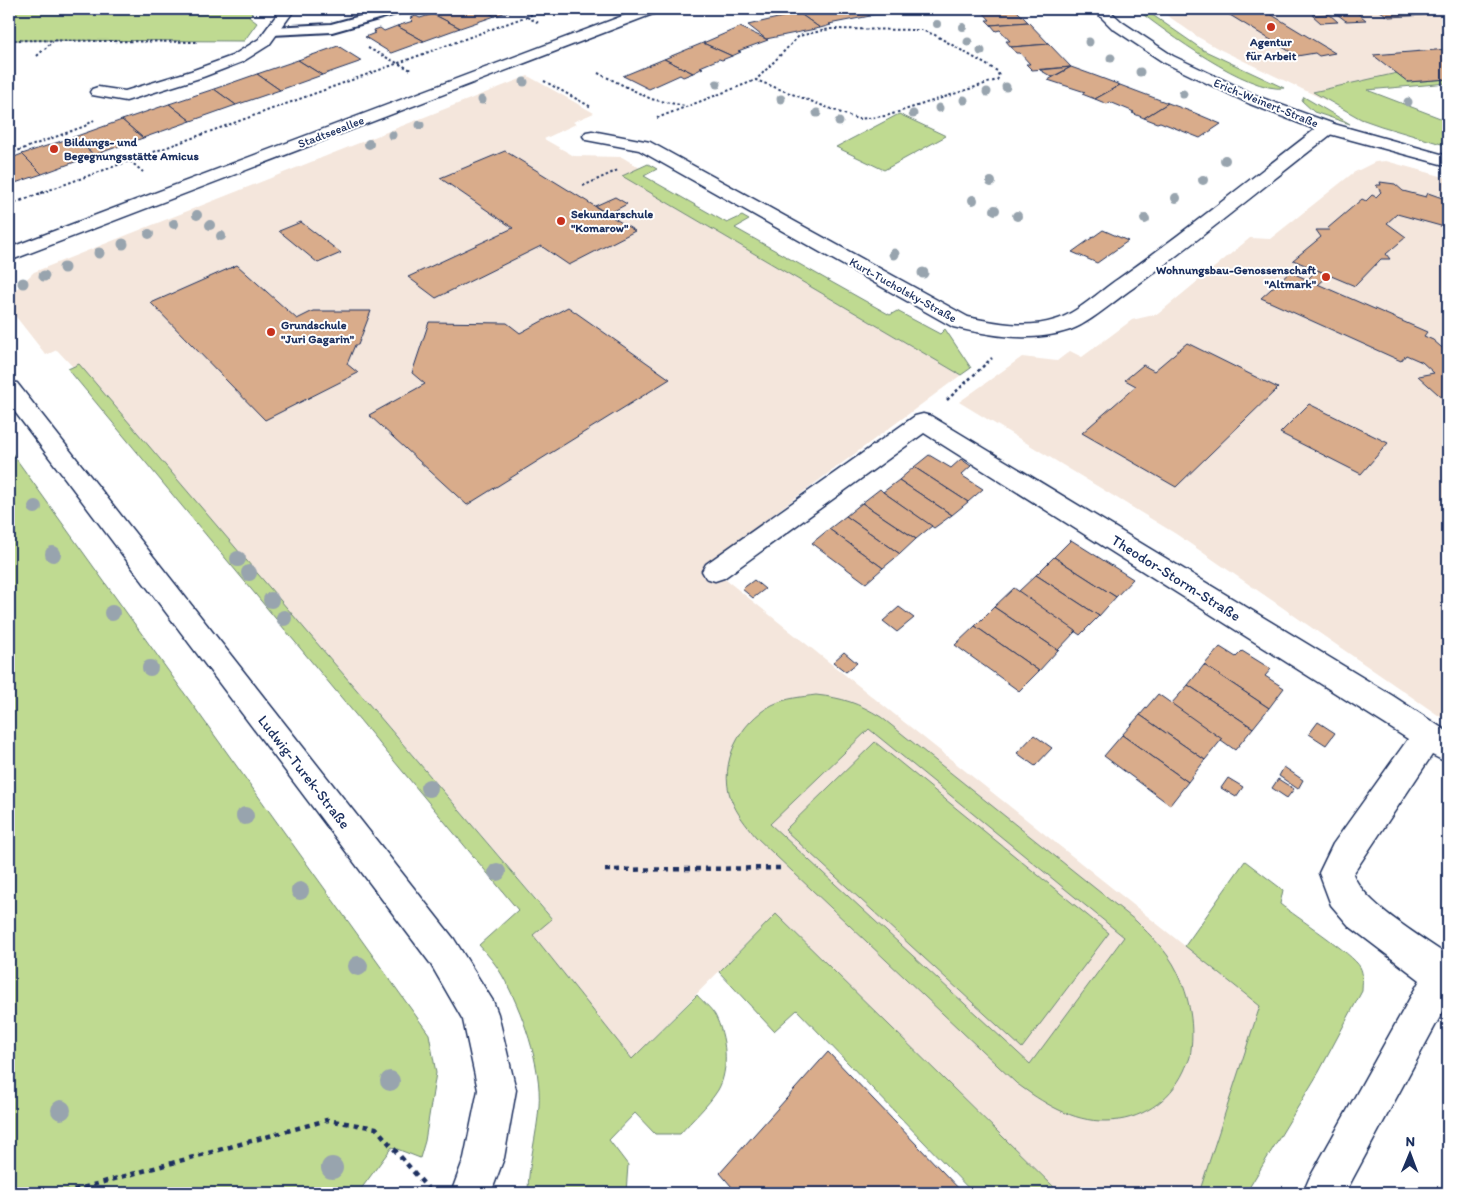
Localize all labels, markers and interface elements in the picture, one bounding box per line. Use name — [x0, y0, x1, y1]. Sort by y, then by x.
marker: Agentur für Arbeit — [1265, 21, 1277, 33]
place label: Agentur für Arbeit — [1246, 35, 1297, 63]
street label: Erich-Weinert-Straße — [1212, 76, 1321, 130]
street label: Stadtseeallee — [296, 113, 366, 151]
place label: Bildungs- und Begegnungsstätte Amicus — [64, 135, 199, 164]
marker: Bildungs- und Begegnungsstätte Amicus — [48, 143, 60, 155]
place label: Sekundarschule "Komarow" — [571, 207, 654, 235]
marker: Sekundarschule "Komarow" — [555, 215, 567, 227]
street label: Kurt-Tucholsky-Straße — [847, 255, 959, 325]
place label: Wohnungsbau-Genossenschaft "Altmark" — [1156, 263, 1317, 291]
marker: Wohnungsbau-Genossenschaft "Altmark" — [1320, 271, 1332, 283]
place label: Grundschule "Juri Gagarin" — [281, 318, 355, 347]
marker: Grundschule "Juri Gagarin" — [265, 326, 277, 338]
street label: Theodor-Storm-Straße — [1108, 531, 1244, 625]
street label: Ludwig-Turek-Straße — [254, 712, 354, 832]
north arrow — [1384, 1130, 1434, 1180]
text: N — [1405, 1133, 1415, 1150]

